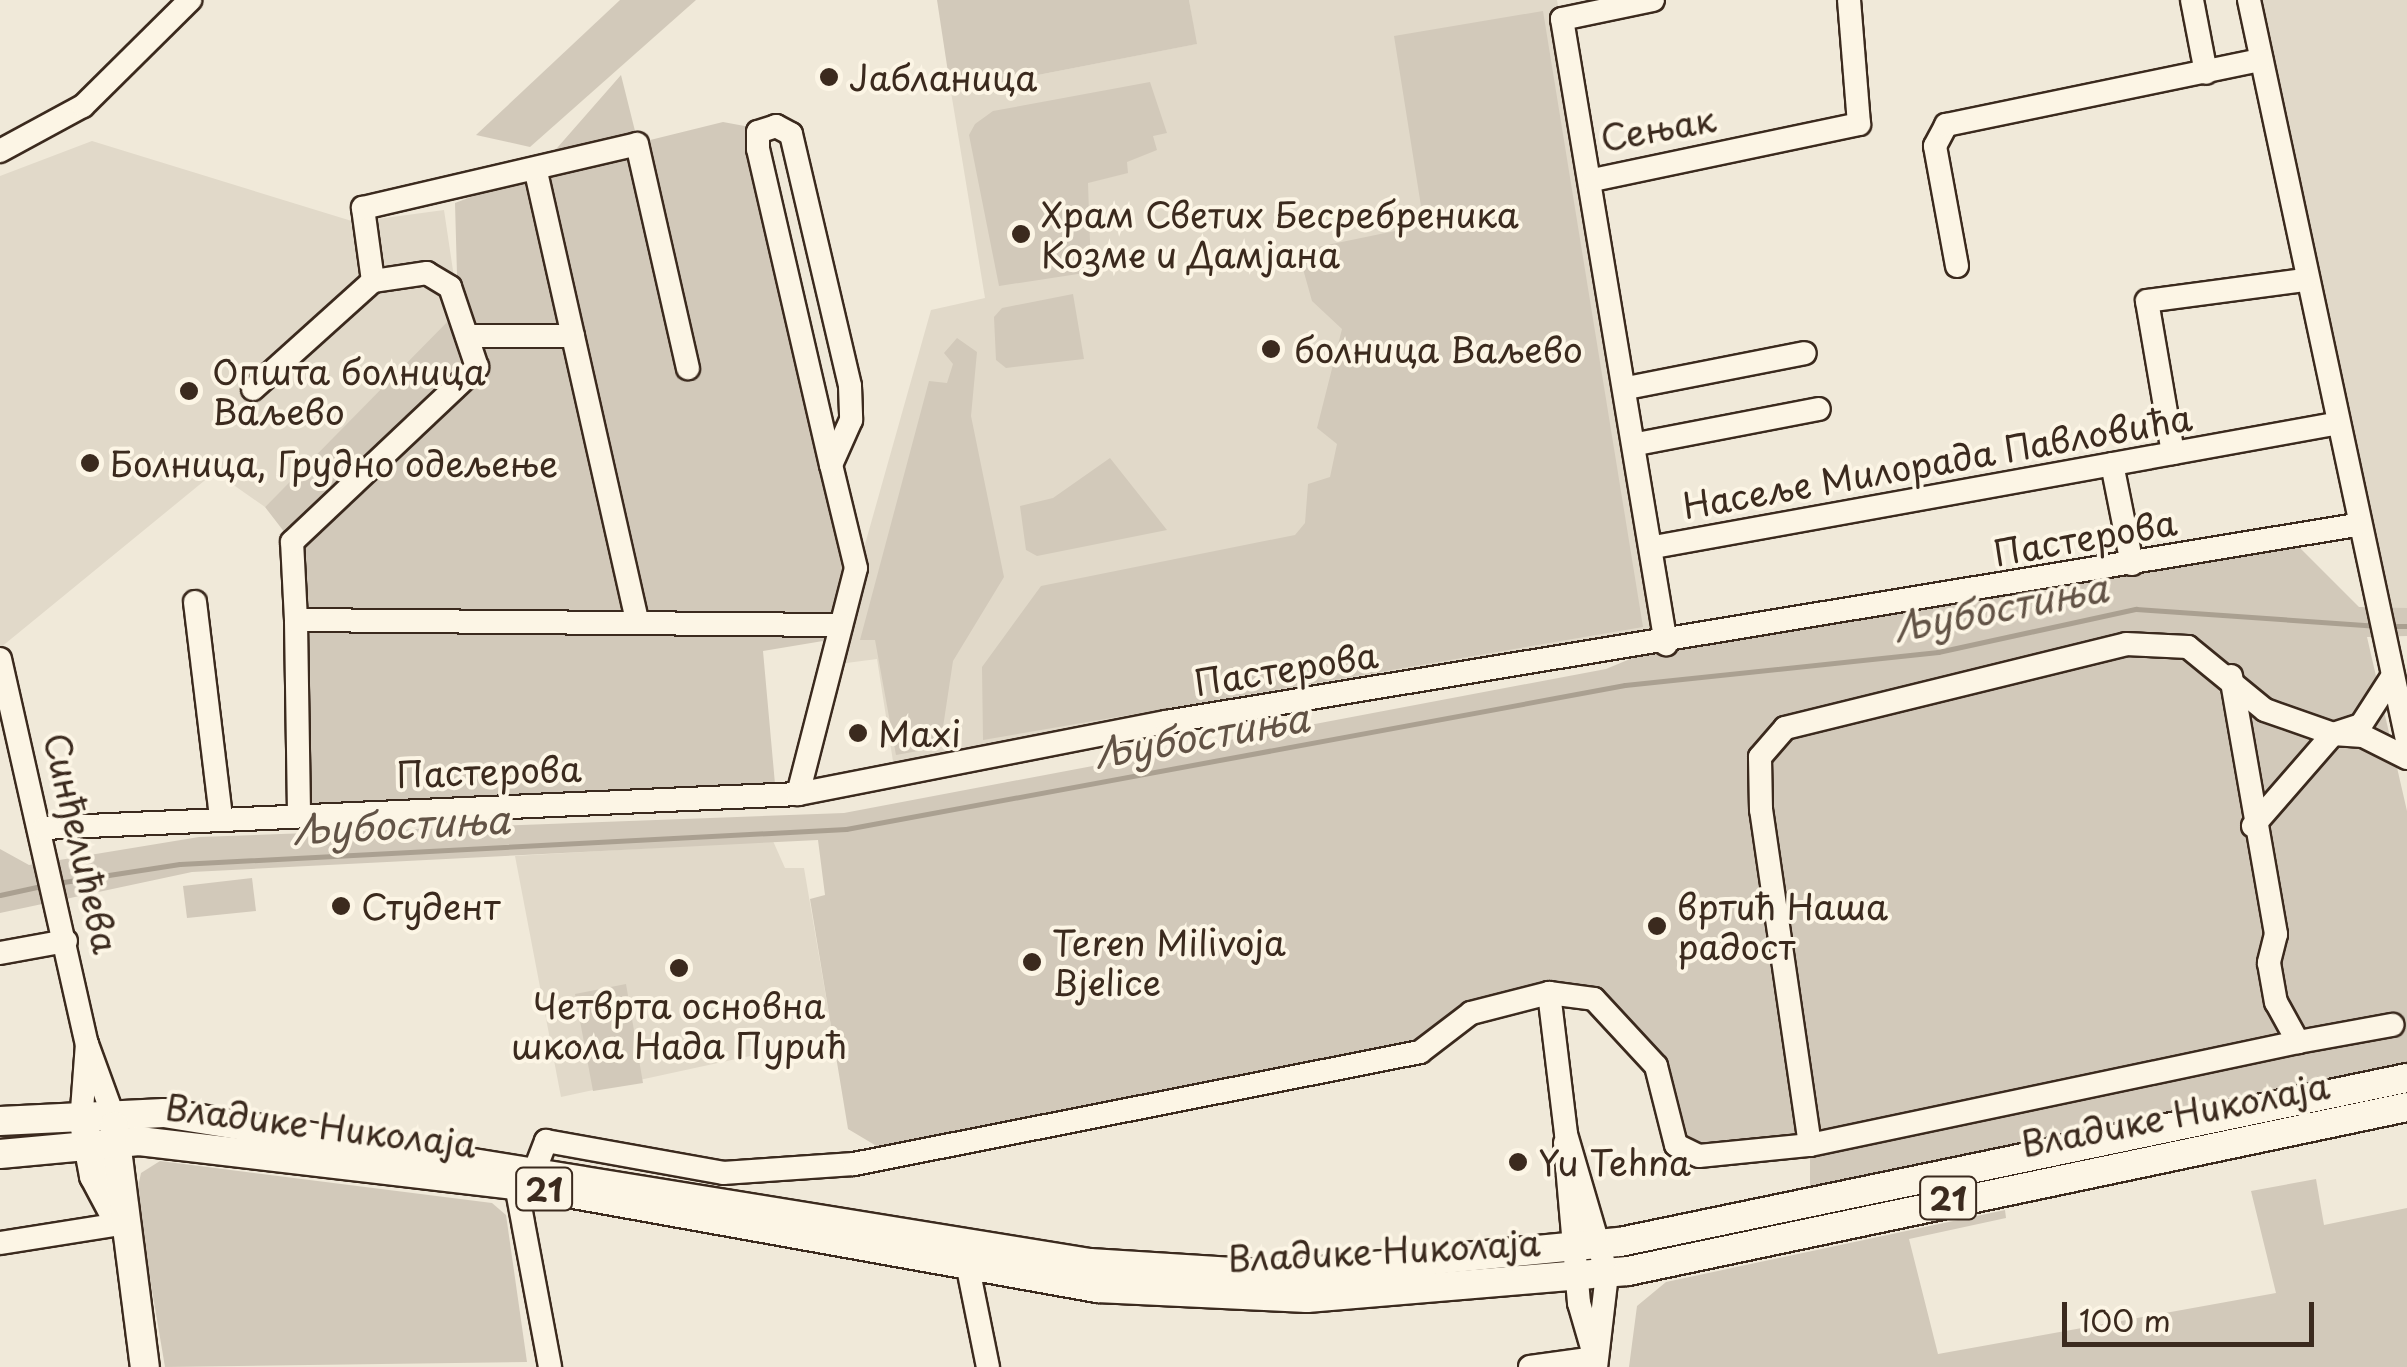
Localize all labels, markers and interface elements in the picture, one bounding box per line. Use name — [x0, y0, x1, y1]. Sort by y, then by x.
place label: Јабланица — [849, 56, 1037, 98]
marker: Јабланица — [818, 66, 840, 88]
street label: Сењак — [1597, 97, 1719, 159]
place label: Храм Светих Бесребреника Козме и Дамјана — [1041, 193, 1520, 275]
marker: Храм Светих Бесребреника Козме и Дамјана — [1010, 223, 1032, 245]
place label: болница Ваљево — [1294, 328, 1583, 370]
marker: болница Ваљево — [1258, 336, 1284, 362]
place label: Општа болница Ваљево — [212, 350, 487, 432]
marker: Општа болница Ваљево — [176, 378, 202, 404]
street label: Насеље Милорада Павловића — [1677, 395, 2197, 527]
place label: Болница, Грудно одељење — [110, 442, 560, 484]
marker: Болница, Грудно одељење — [79, 452, 101, 474]
street label: Пастерова — [1990, 500, 2180, 574]
water label: Љубостиња — [1889, 564, 2111, 650]
street label: Пастерова — [1191, 633, 1381, 703]
water label: Љубостиња — [1090, 694, 1312, 776]
place label: Maxi — [878, 712, 961, 754]
marker: Maxi — [847, 722, 869, 744]
street label: Синђелићева — [36, 729, 128, 957]
street label: Пастерова — [396, 747, 582, 795]
water label: Љубостиња — [291, 796, 511, 852]
place label: Студент — [361, 885, 500, 927]
place label: вртић Наша радост — [1677, 885, 1889, 967]
marker: Студент — [330, 895, 352, 917]
marker: вртић Наша радост — [1646, 915, 1668, 937]
place label: Teren Milivoja Bjelice — [1052, 921, 1288, 1003]
marker: Teren Milivoja Bjelice — [1021, 951, 1043, 973]
marker: Четврта основна школа Нада Пурић — [668, 957, 690, 979]
place label: Четврта основна школа Нада Пурић — [510, 984, 848, 1066]
street label: Владике Николаја — [2016, 1063, 2334, 1165]
street label: Владике Николаја — [162, 1085, 480, 1165]
place label: Yu Tehna — [1538, 1141, 1691, 1183]
marker: Yu Tehna — [1507, 1151, 1529, 1173]
road number: 21 — [514, 1162, 574, 1216]
road number: 21 — [1918, 1171, 1978, 1225]
street label: Владике Николаја — [1226, 1221, 1542, 1279]
scale bar — [2067, 1282, 2320, 1344]
text: 100 m — [2079, 1297, 2171, 1342]

